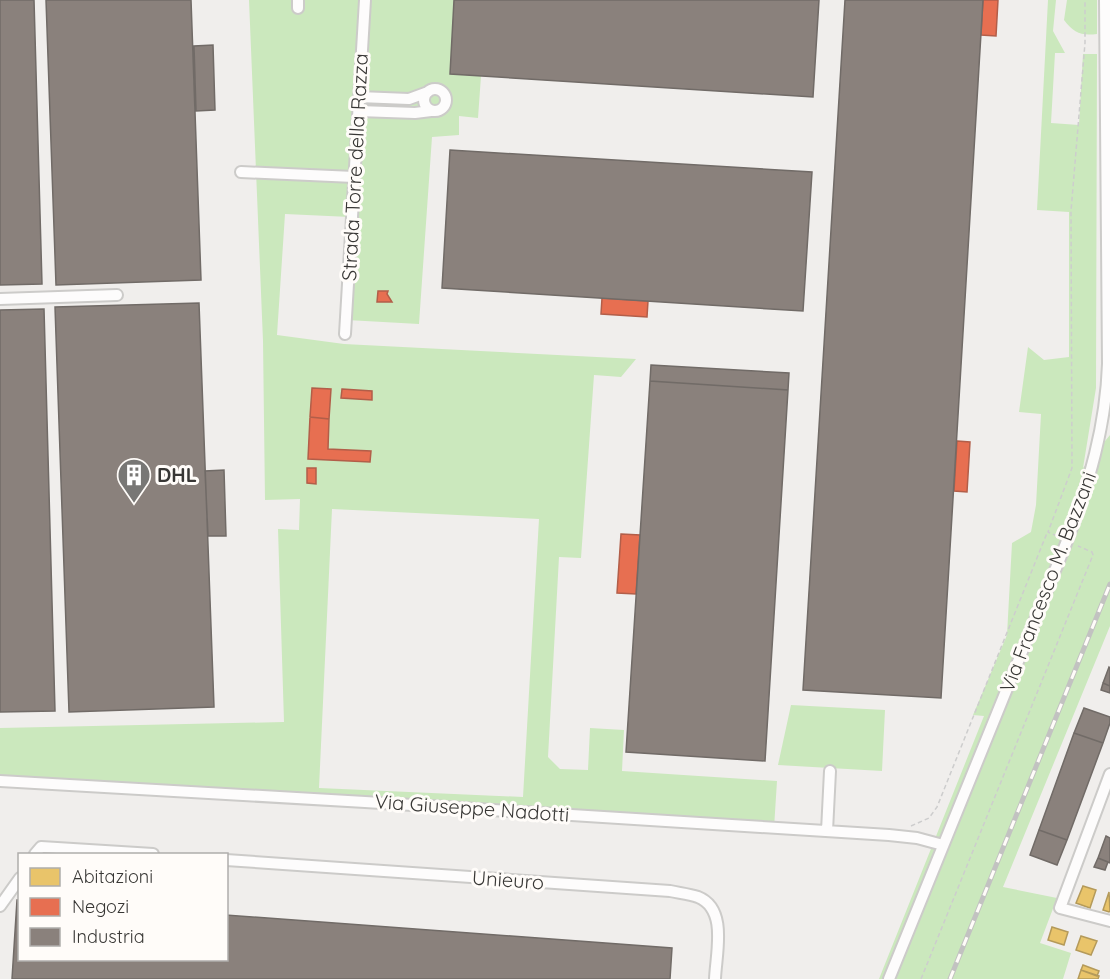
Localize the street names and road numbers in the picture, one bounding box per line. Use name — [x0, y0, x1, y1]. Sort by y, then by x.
street label: Strada Torre della Razza — [336, 53, 373, 281]
street label: Via Francesco M. Bazzani — [994, 468, 1101, 696]
street label: Via Giuseppe Nadotti — [374, 788, 570, 827]
street label: Unieuro — [471, 865, 545, 894]

